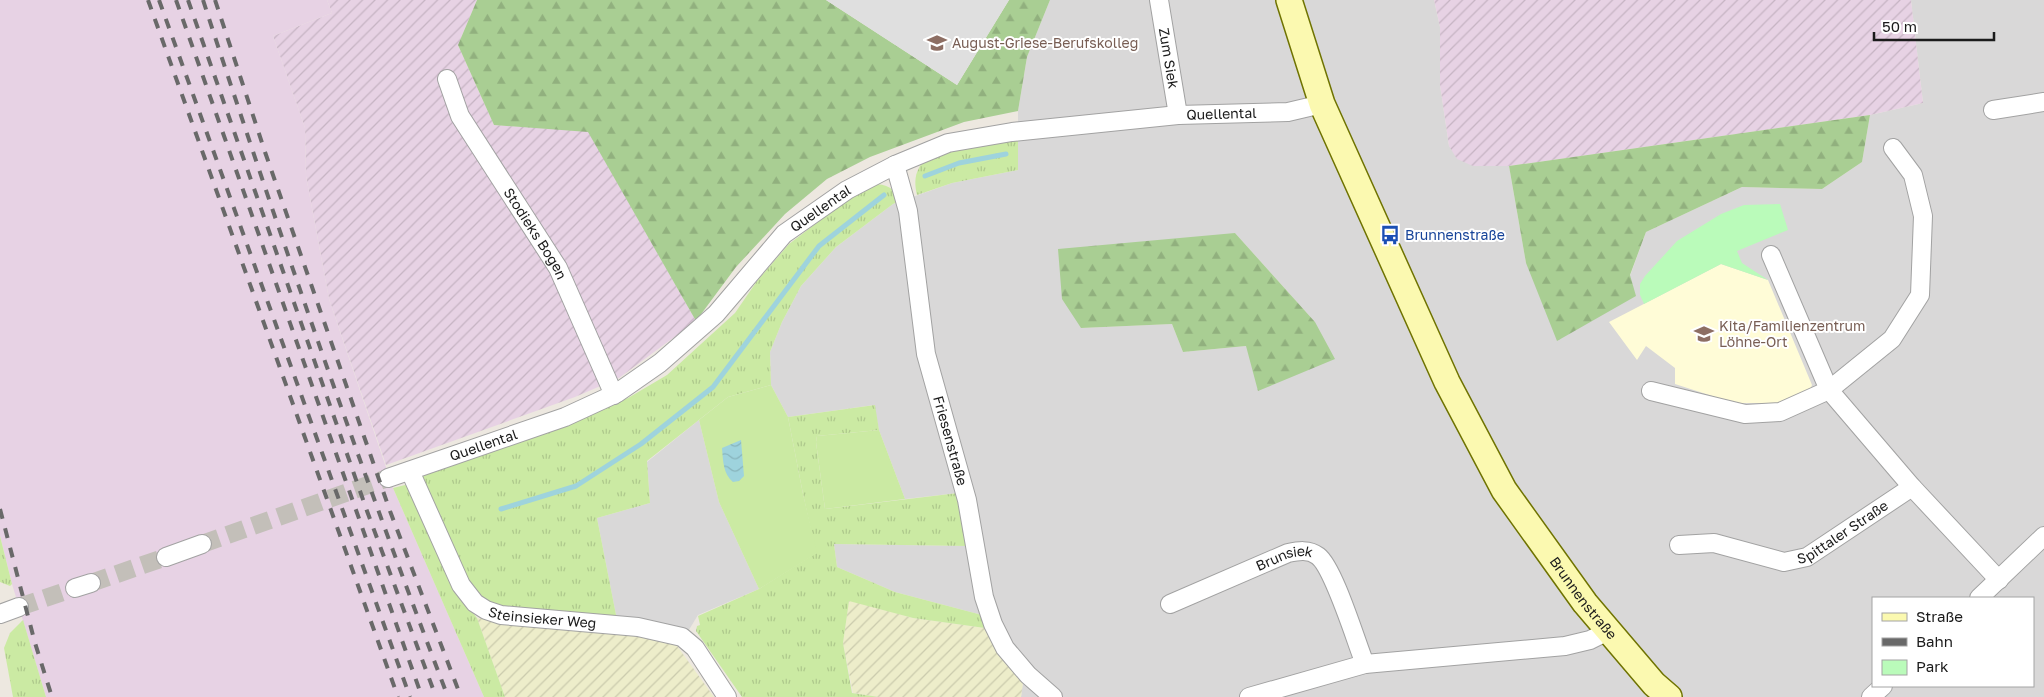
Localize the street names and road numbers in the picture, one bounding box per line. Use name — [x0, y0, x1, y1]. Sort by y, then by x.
street label: Zum Siek — [1156, 27, 1183, 90]
street label: Quellental — [1186, 104, 1257, 123]
street label: Quellental — [787, 181, 853, 235]
street label: Stodieks Bogen — [501, 184, 571, 282]
street label: Friesenstraße — [930, 394, 972, 487]
street label: Quellental — [447, 425, 519, 464]
street label: Spittaler Straße — [1795, 496, 1891, 567]
street label: Brunsiek — [1253, 542, 1315, 574]
street label: Brunnenstraße — [1546, 553, 1621, 642]
street label: Steinsieker Weg — [486, 602, 597, 631]

